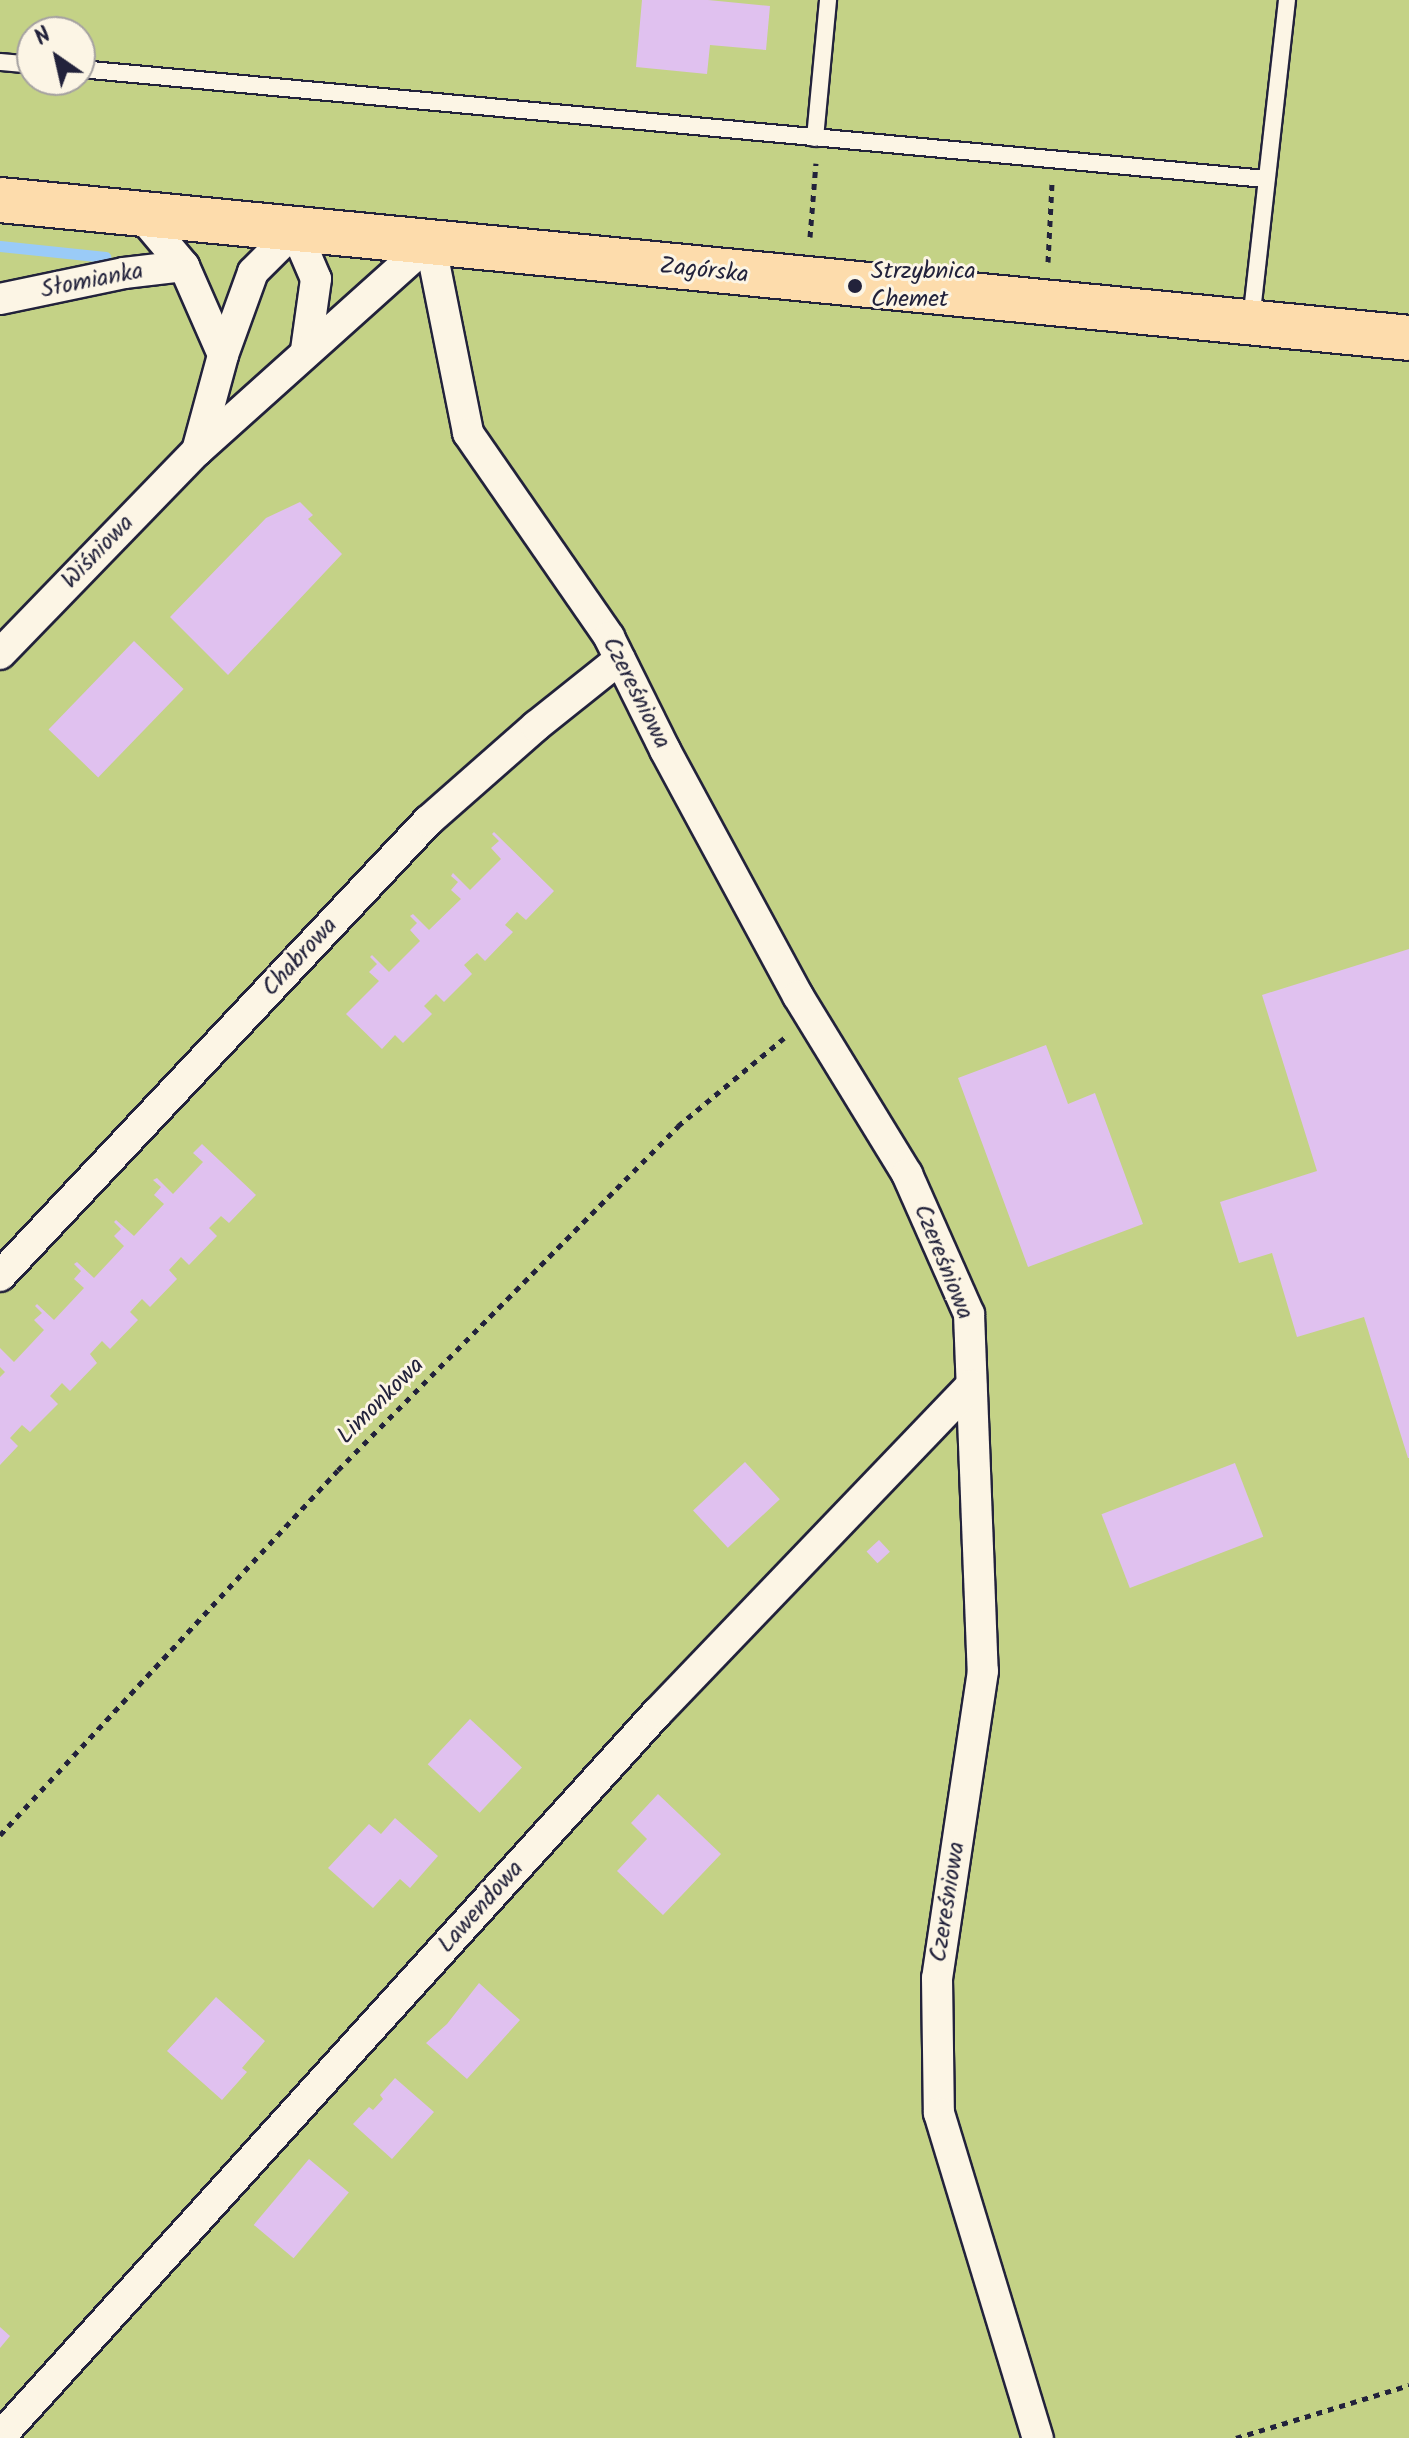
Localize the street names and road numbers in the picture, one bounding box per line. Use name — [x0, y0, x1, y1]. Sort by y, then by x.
street label: Zagórska — [658, 252, 750, 290]
street label: Słomianka — [38, 257, 146, 305]
street label: Wiśniowa — [56, 509, 140, 595]
street label: Czereśniowa — [596, 632, 676, 754]
street label: Chabrowa — [256, 912, 344, 1002]
street label: Czereśniowa — [907, 1200, 979, 1324]
street label: Limonkowa — [332, 1352, 430, 1450]
street label: Czereśniowa — [924, 1840, 972, 1964]
street label: Lawendowa — [432, 1855, 530, 1959]

